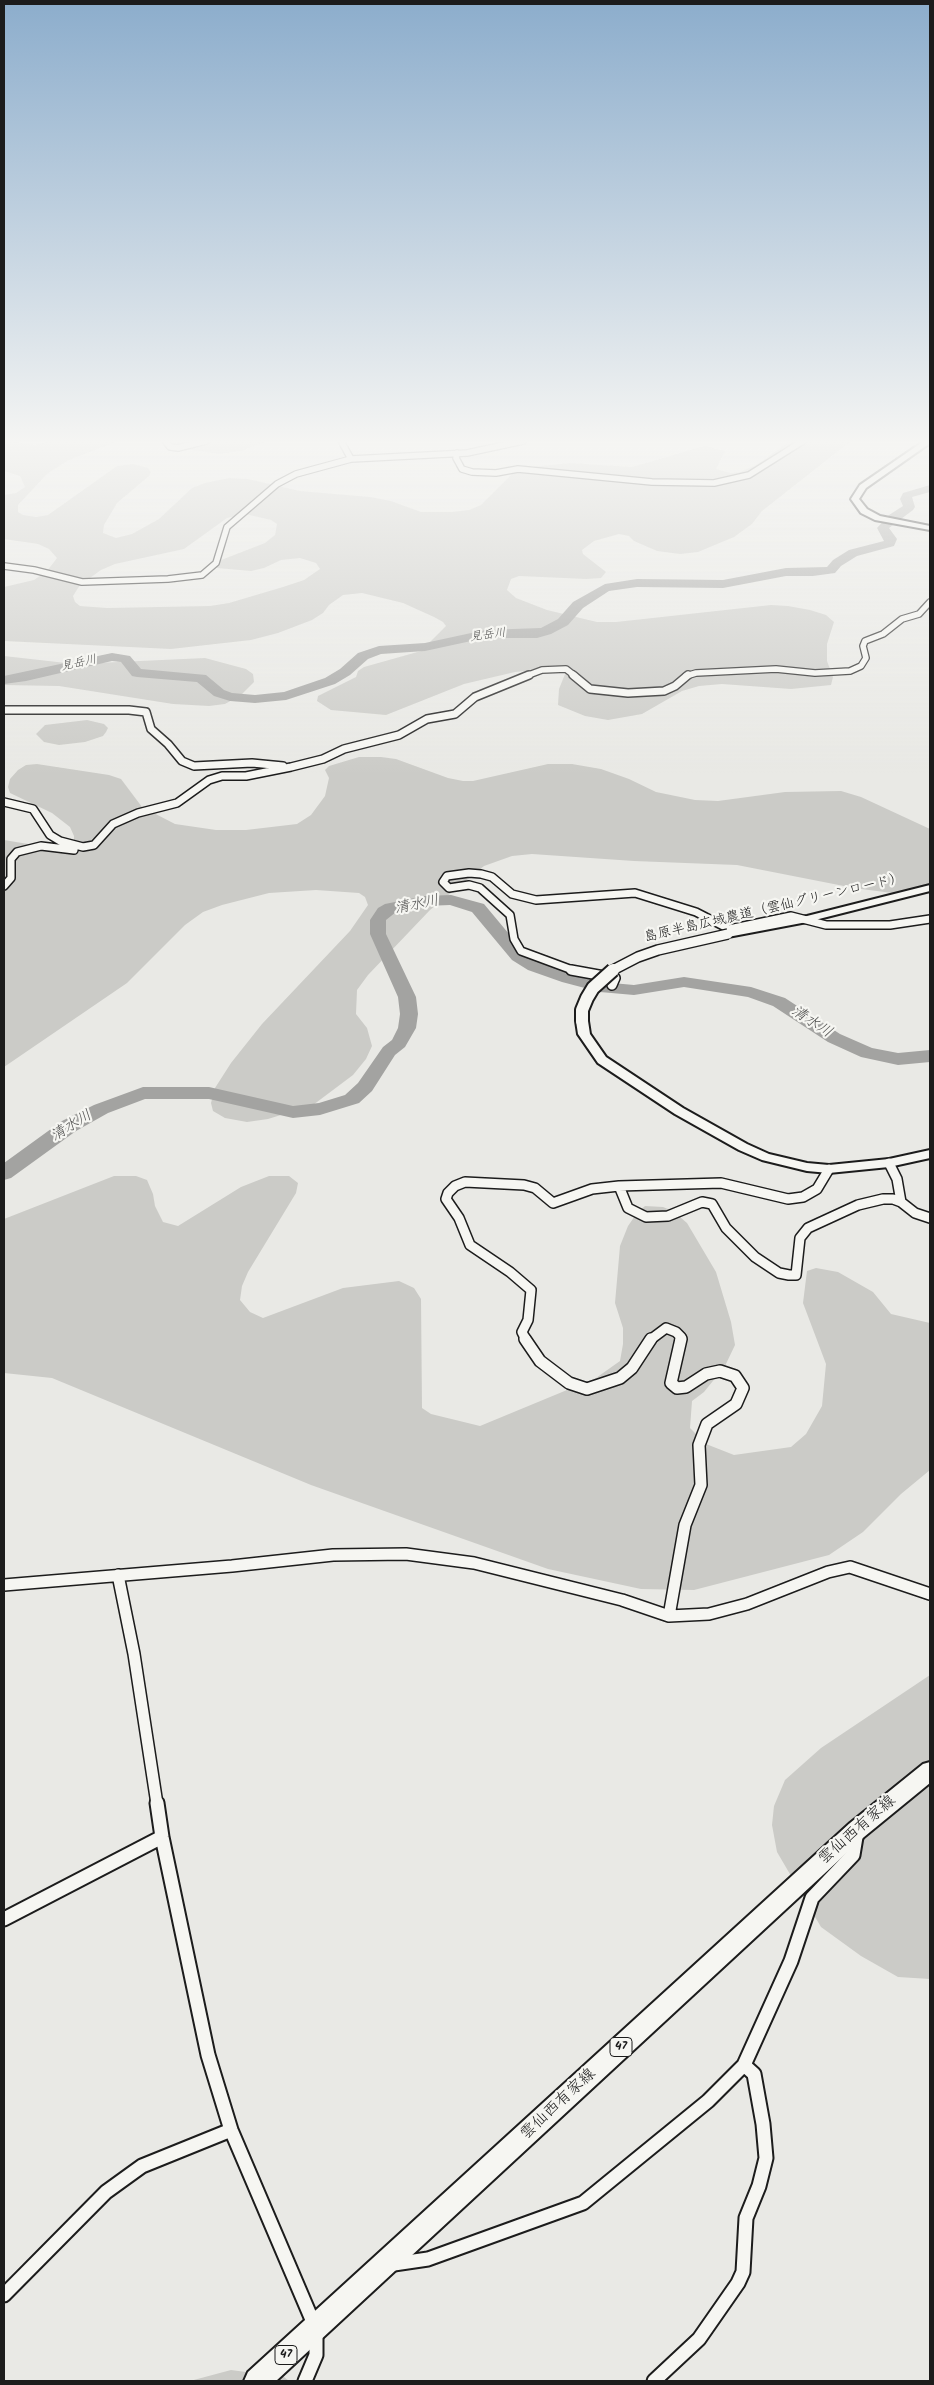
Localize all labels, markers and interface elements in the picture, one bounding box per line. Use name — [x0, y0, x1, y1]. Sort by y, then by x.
water label: 見岳川 — [469, 627, 507, 645]
water label: 見岳川 — [60, 653, 98, 675]
street label: 島原半島広域農道（雲仙グリーンロード） — [643, 871, 905, 947]
water label: 清水川 — [393, 893, 441, 919]
water label: 清水川 — [787, 1003, 835, 1043]
water label: 清水川 — [48, 1107, 96, 1147]
street label: 雲仙西有家線 — [815, 1792, 901, 1870]
road number: 47 — [610, 2038, 632, 2056]
street label: 雲仙西有家線 — [517, 2065, 601, 2145]
road number: 47 — [275, 2346, 297, 2364]

